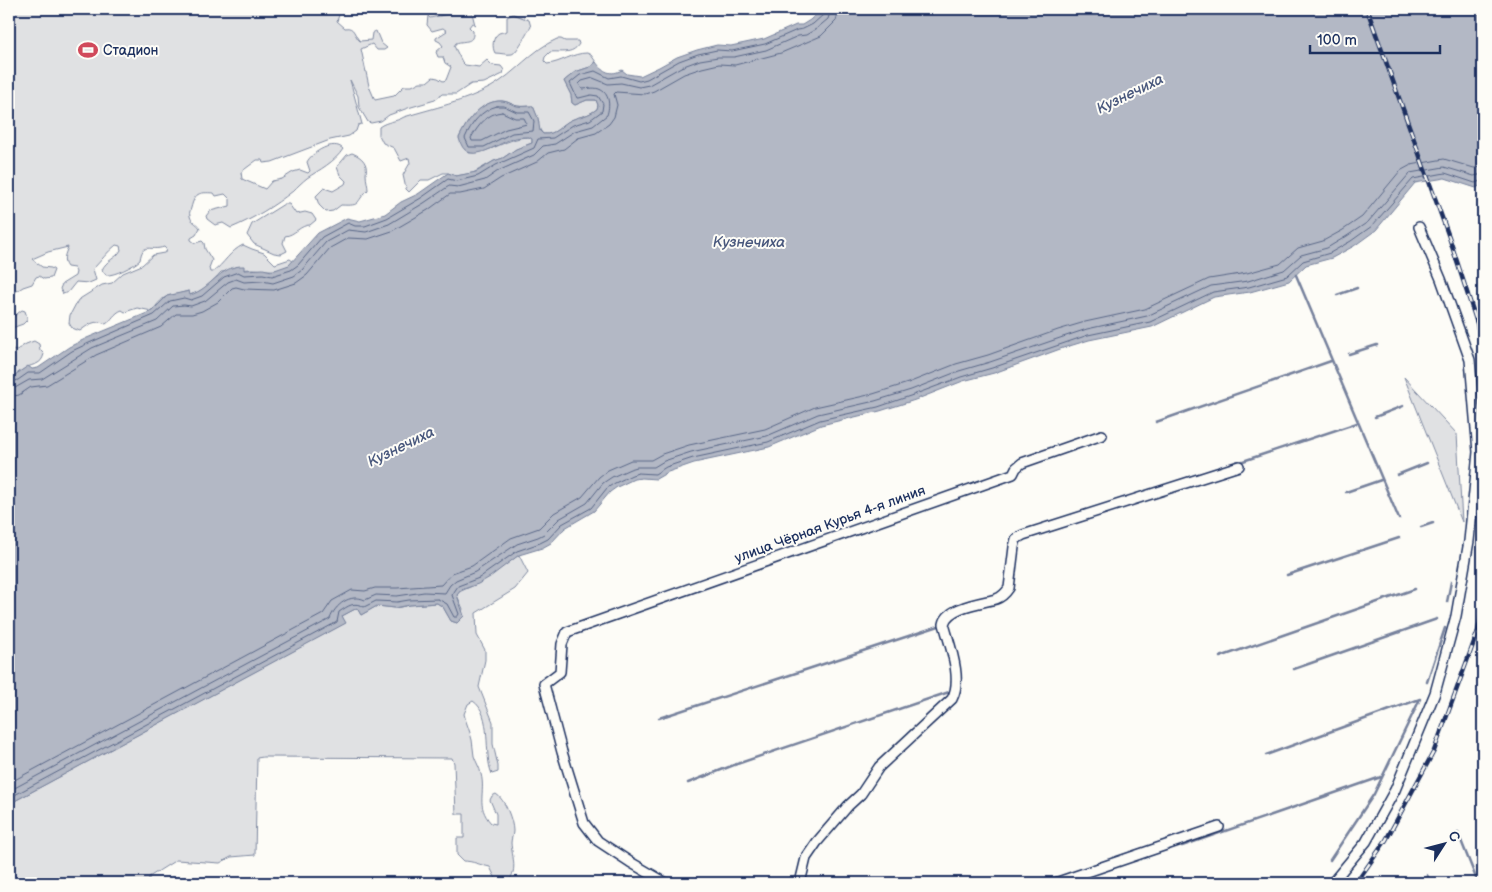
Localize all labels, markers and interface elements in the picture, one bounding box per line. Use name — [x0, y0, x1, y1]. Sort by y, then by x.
scale bar — [1310, 22, 1440, 54]
text: 100 m — [1317, 31, 1357, 50]
sports icon: Стадион — [77, 39, 99, 61]
place label: Стадион — [103, 42, 159, 59]
water label: Кузнечиха — [1093, 70, 1167, 118]
water label: Кузнечиха — [713, 233, 785, 252]
water label: Кузнечиха — [364, 423, 438, 471]
street label: улица Чёрная Курья 4-я линия — [732, 481, 928, 566]
north arrow — [1420, 820, 1470, 870]
text: С — [1444, 828, 1464, 846]

